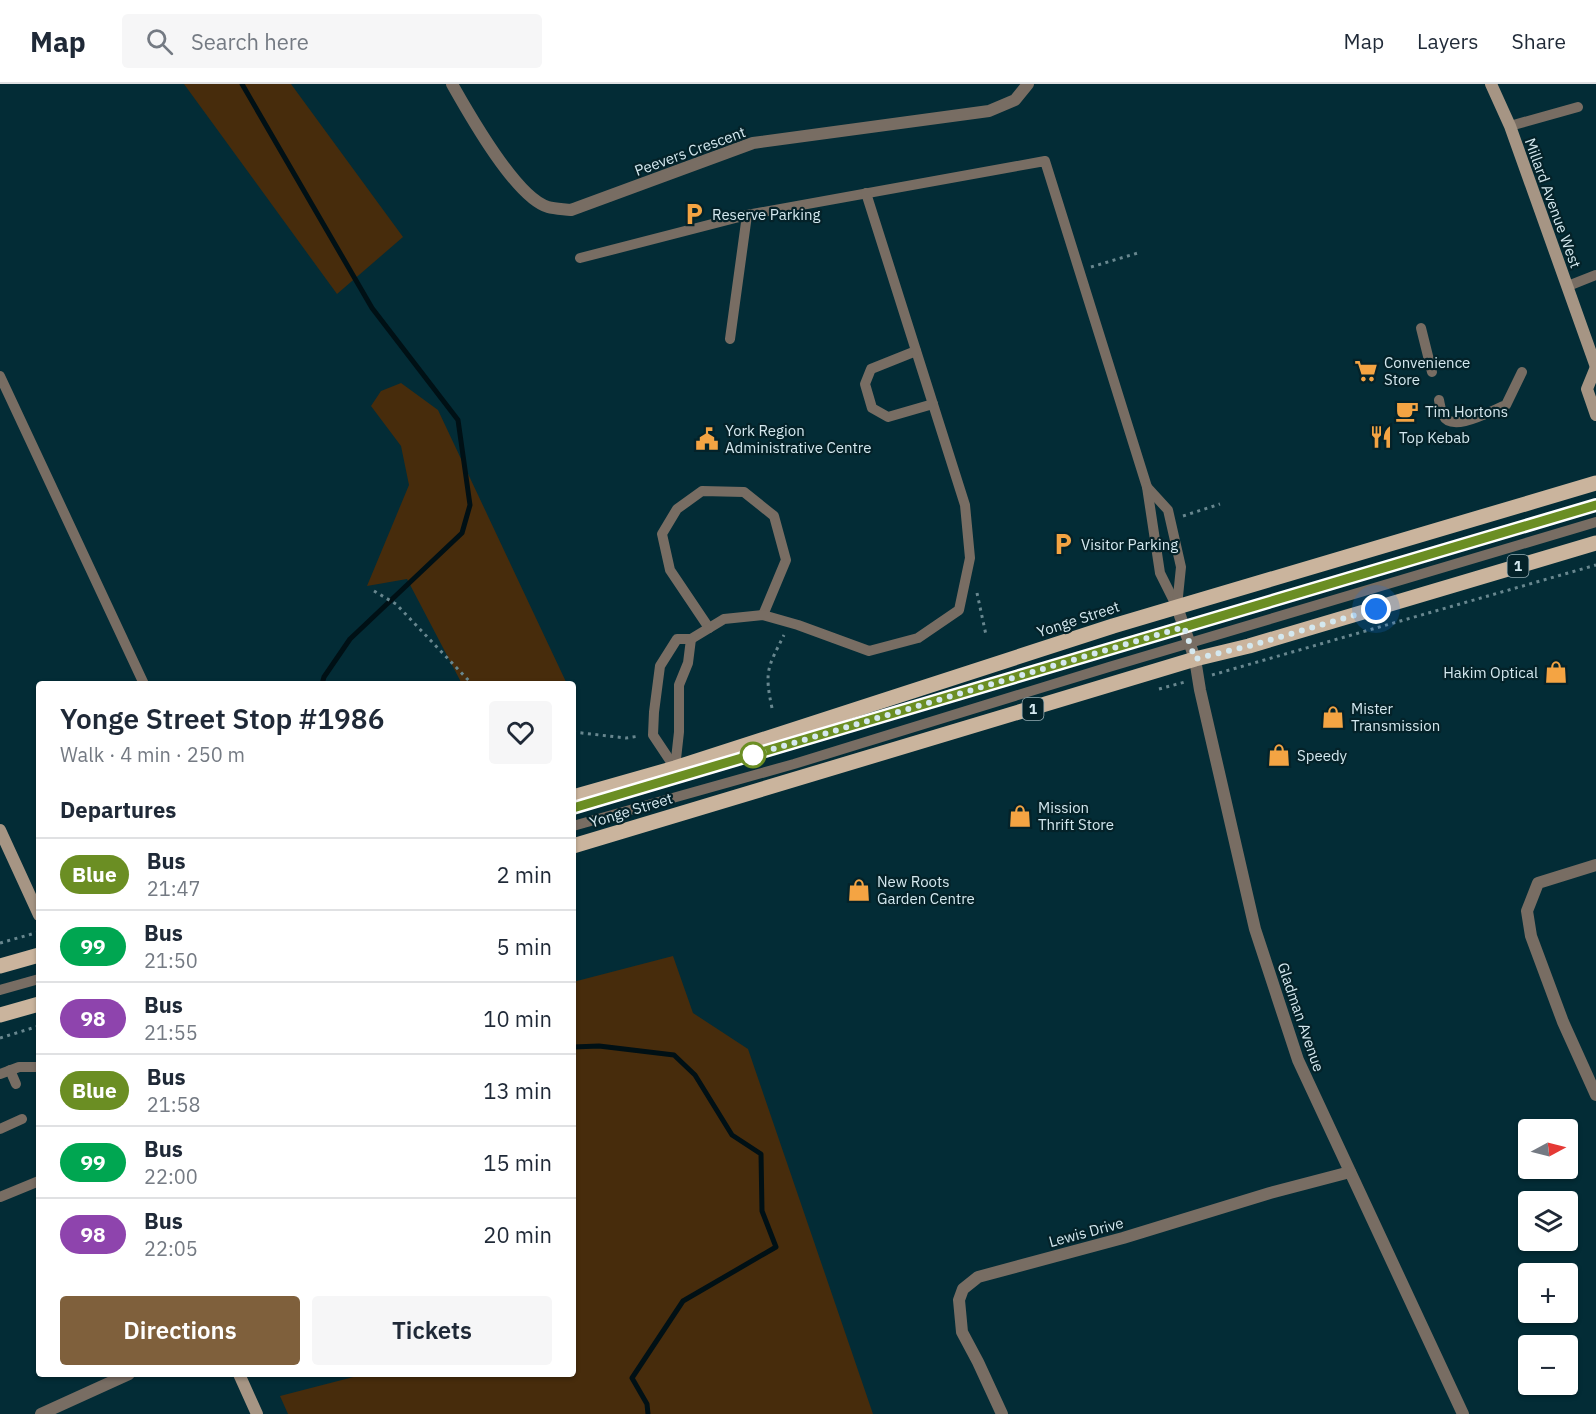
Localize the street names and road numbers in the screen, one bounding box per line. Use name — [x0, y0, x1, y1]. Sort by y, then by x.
street label: Peevers Crescent — [632, 122, 748, 180]
street label: Millard Avenue West — [1521, 135, 1585, 271]
road number: 1 — [1508, 555, 1528, 577]
street label: Yonge Street — [1034, 597, 1122, 641]
road number: 1 — [1022, 698, 1044, 720]
street label: Yonge Street — [587, 788, 675, 832]
street label: Gladman Avenue — [1273, 960, 1329, 1074]
street label: Lewis Drive — [1047, 1213, 1125, 1251]

